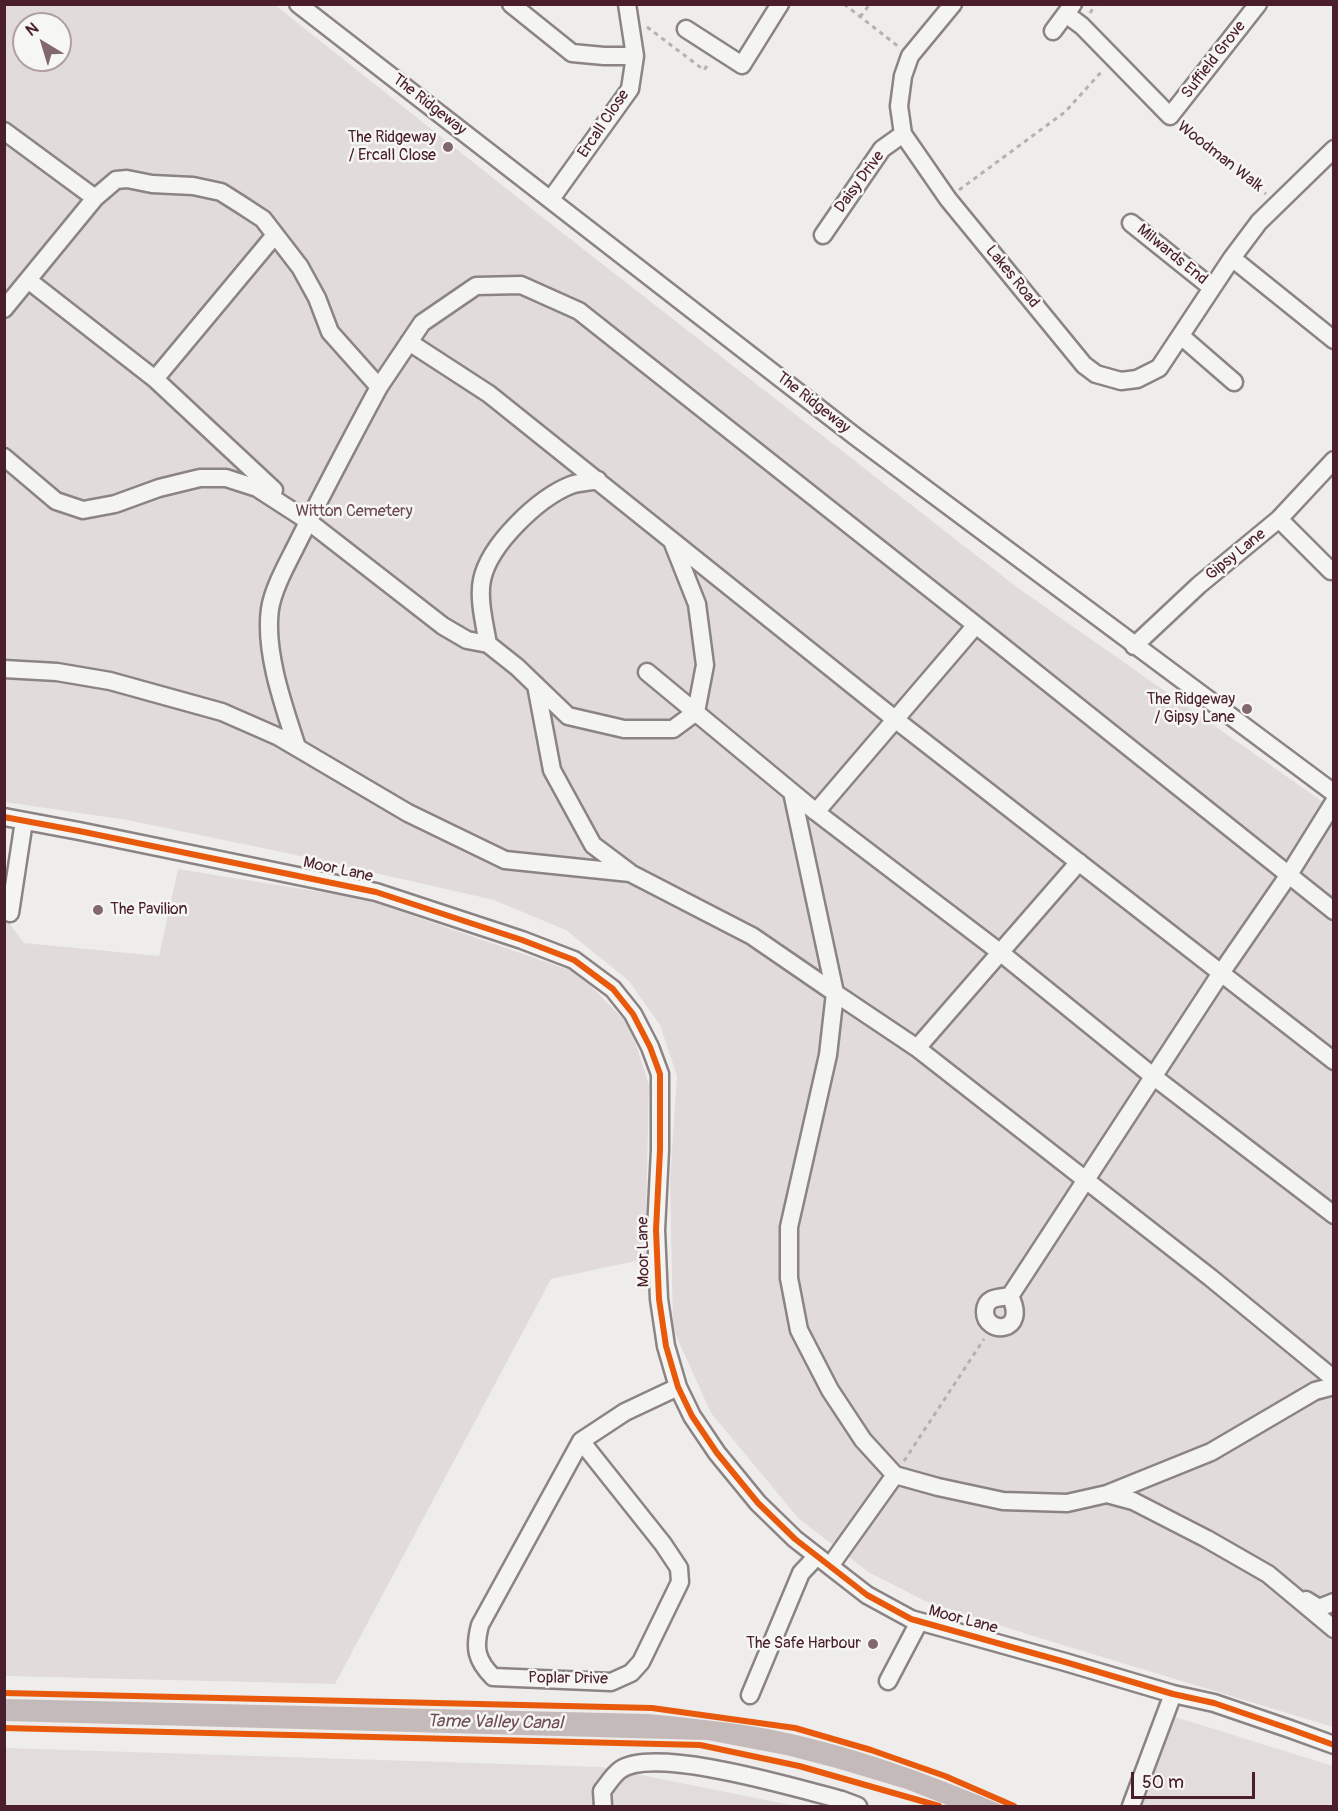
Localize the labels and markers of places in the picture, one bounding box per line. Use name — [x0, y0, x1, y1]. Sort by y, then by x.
place label: The Ridgeway / Ercall Close — [347, 128, 436, 166]
marker: The Ridgeway / Ercall Close — [441, 140, 455, 154]
place label: The Ridgeway / Gipsy Lane — [1146, 690, 1235, 728]
marker: The Ridgeway / Gipsy Lane — [1240, 702, 1254, 716]
place label: The Pavilion — [110, 900, 188, 920]
marker: The Pavilion — [91, 903, 105, 917]
place label: The Safe Harbour — [746, 1634, 861, 1654]
marker: The Safe Harbour — [866, 1637, 880, 1651]

